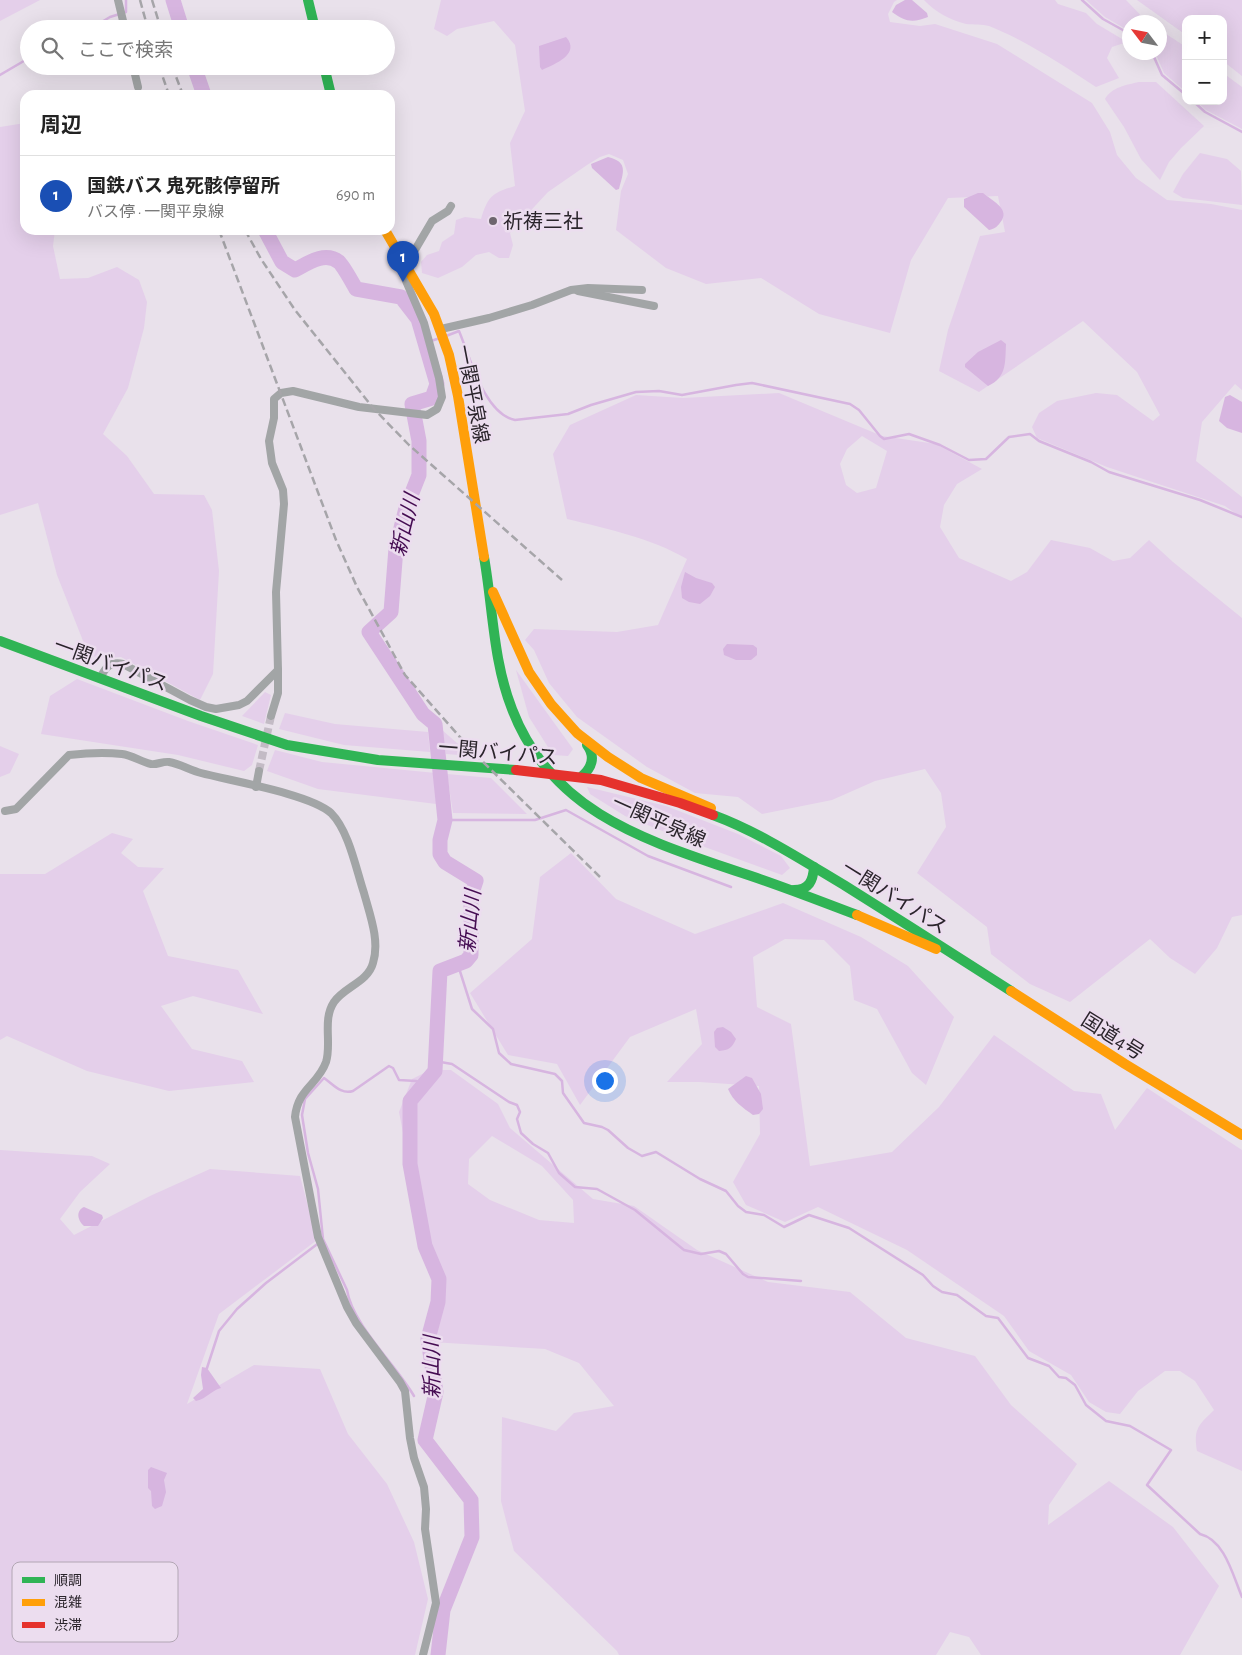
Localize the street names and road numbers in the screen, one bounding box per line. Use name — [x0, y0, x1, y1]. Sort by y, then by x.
street label: 一関平泉線 — [453, 343, 493, 445]
street label: 一関バイパス — [51, 634, 171, 695]
street label: 一関バイパス — [437, 737, 558, 768]
street label: 一関平泉線 — [609, 791, 709, 851]
street label: 一関バイパス — [838, 857, 951, 938]
street label: 国道4号 — [1078, 1009, 1148, 1064]

